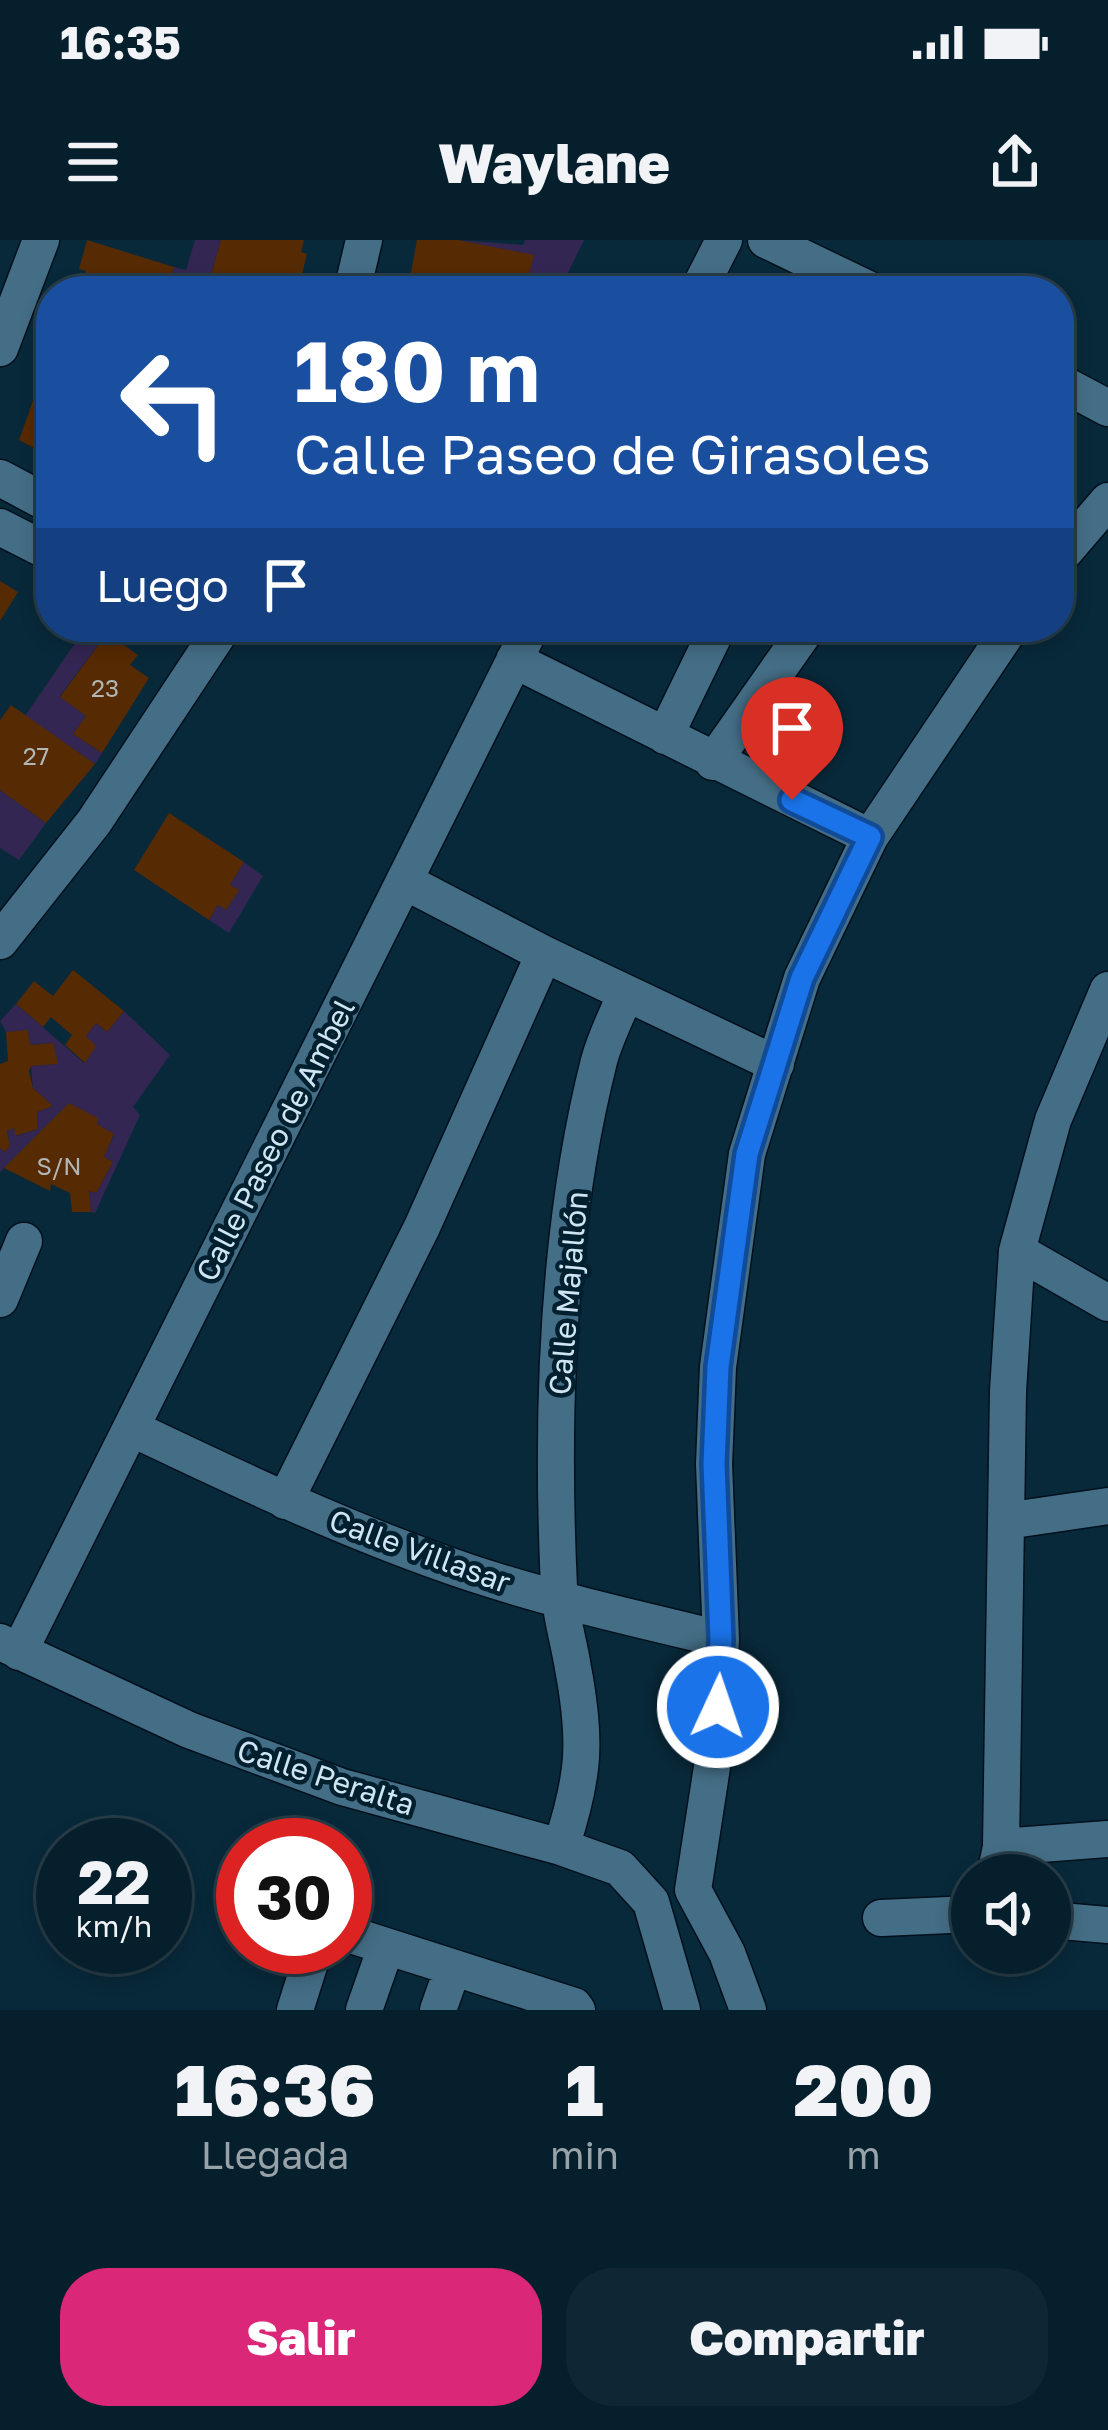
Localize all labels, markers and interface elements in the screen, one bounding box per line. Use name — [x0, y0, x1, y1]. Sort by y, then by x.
text: 16:35 — [60, 15, 181, 69]
icon: menu — [60, 129, 126, 195]
icon: share — [982, 129, 1048, 195]
text: Waylane — [438, 130, 670, 195]
text: 180 m — [294, 320, 540, 420]
icon: left — [96, 324, 252, 480]
text: Calle Paseo de Girasoles — [294, 421, 931, 486]
icon: arrive — [253, 552, 319, 618]
text: Luego — [96, 558, 229, 612]
house number: 23 — [91, 673, 119, 702]
pin — [741, 677, 843, 800]
icon: arrive — [759, 695, 825, 761]
house number: 27 — [23, 741, 49, 770]
street label: Calle Paseo de Ambel — [188, 993, 362, 1287]
house number: S/N — [36, 1151, 82, 1180]
street label: Calle Majallón — [541, 1190, 595, 1396]
street label: Calle Villasar — [325, 1502, 516, 1601]
position arrow — [655, 1644, 781, 1770]
street label: Calle Peralta — [233, 1731, 419, 1823]
speed limit sign: 30 — [216, 1818, 372, 1974]
text: 22 — [77, 1845, 151, 1917]
map controls — [951, 1854, 1071, 1974]
button: sound — [951, 1854, 1071, 1974]
text: km/h — [76, 1908, 152, 1944]
text: 16:36 — [175, 2045, 375, 2132]
text: 1 — [565, 2045, 604, 2132]
text: 200 — [794, 2045, 933, 2132]
text: Llegada — [201, 2131, 349, 2178]
text: min — [550, 2131, 619, 2178]
text: m — [846, 2131, 881, 2178]
button: Salir — [60, 2268, 542, 2406]
button: Compartir — [566, 2268, 1048, 2406]

